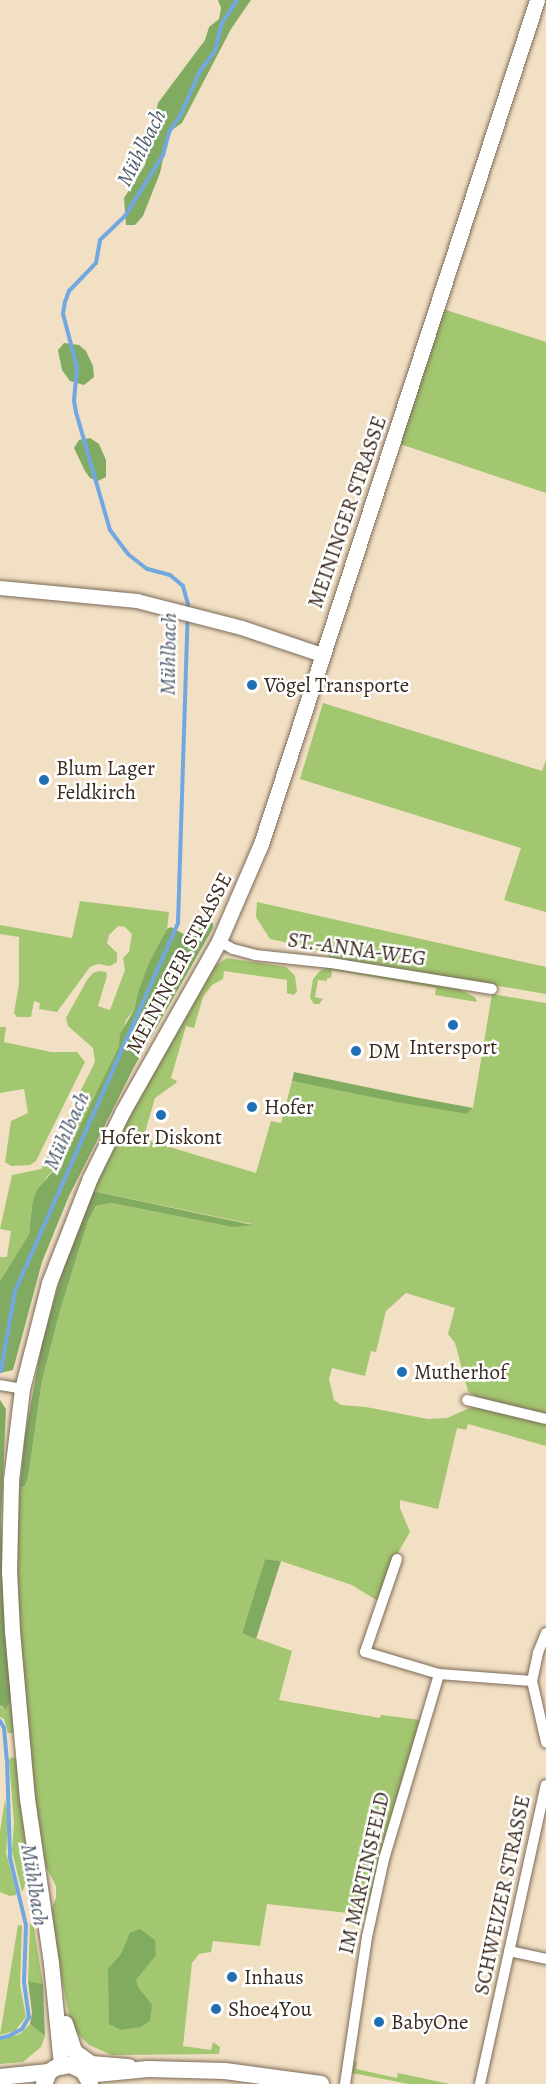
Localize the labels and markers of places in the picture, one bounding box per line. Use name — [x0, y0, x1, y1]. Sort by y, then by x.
place label: Vögel Transporte — [264, 672, 409, 698]
marker: Vögel Transporte — [245, 678, 259, 692]
place label: Blum Lager Feldkirch — [56, 755, 155, 805]
marker: Blum Lager Feldkirch — [37, 773, 51, 787]
marker: Intersport — [446, 1018, 460, 1032]
place label: Intersport — [409, 1034, 497, 1060]
place label: DM — [368, 1038, 401, 1064]
marker: DM — [349, 1044, 363, 1058]
place label: Hofer — [264, 1094, 314, 1120]
marker: Hofer — [245, 1100, 259, 1114]
marker: Hofer Diskont — [154, 1108, 168, 1122]
place label: Hofer Diskont — [100, 1124, 222, 1150]
place label: Mutherhof — [414, 1359, 507, 1385]
marker: Mutherhof — [395, 1365, 409, 1379]
place label: Inhaus — [244, 1964, 304, 1990]
marker: Inhaus — [225, 1970, 239, 1984]
place label: Shoe4You — [228, 1996, 312, 2022]
marker: Shoe4You — [209, 2002, 223, 2016]
place label: BabyOne — [391, 2009, 468, 2035]
marker: BabyOne — [372, 2015, 386, 2029]

